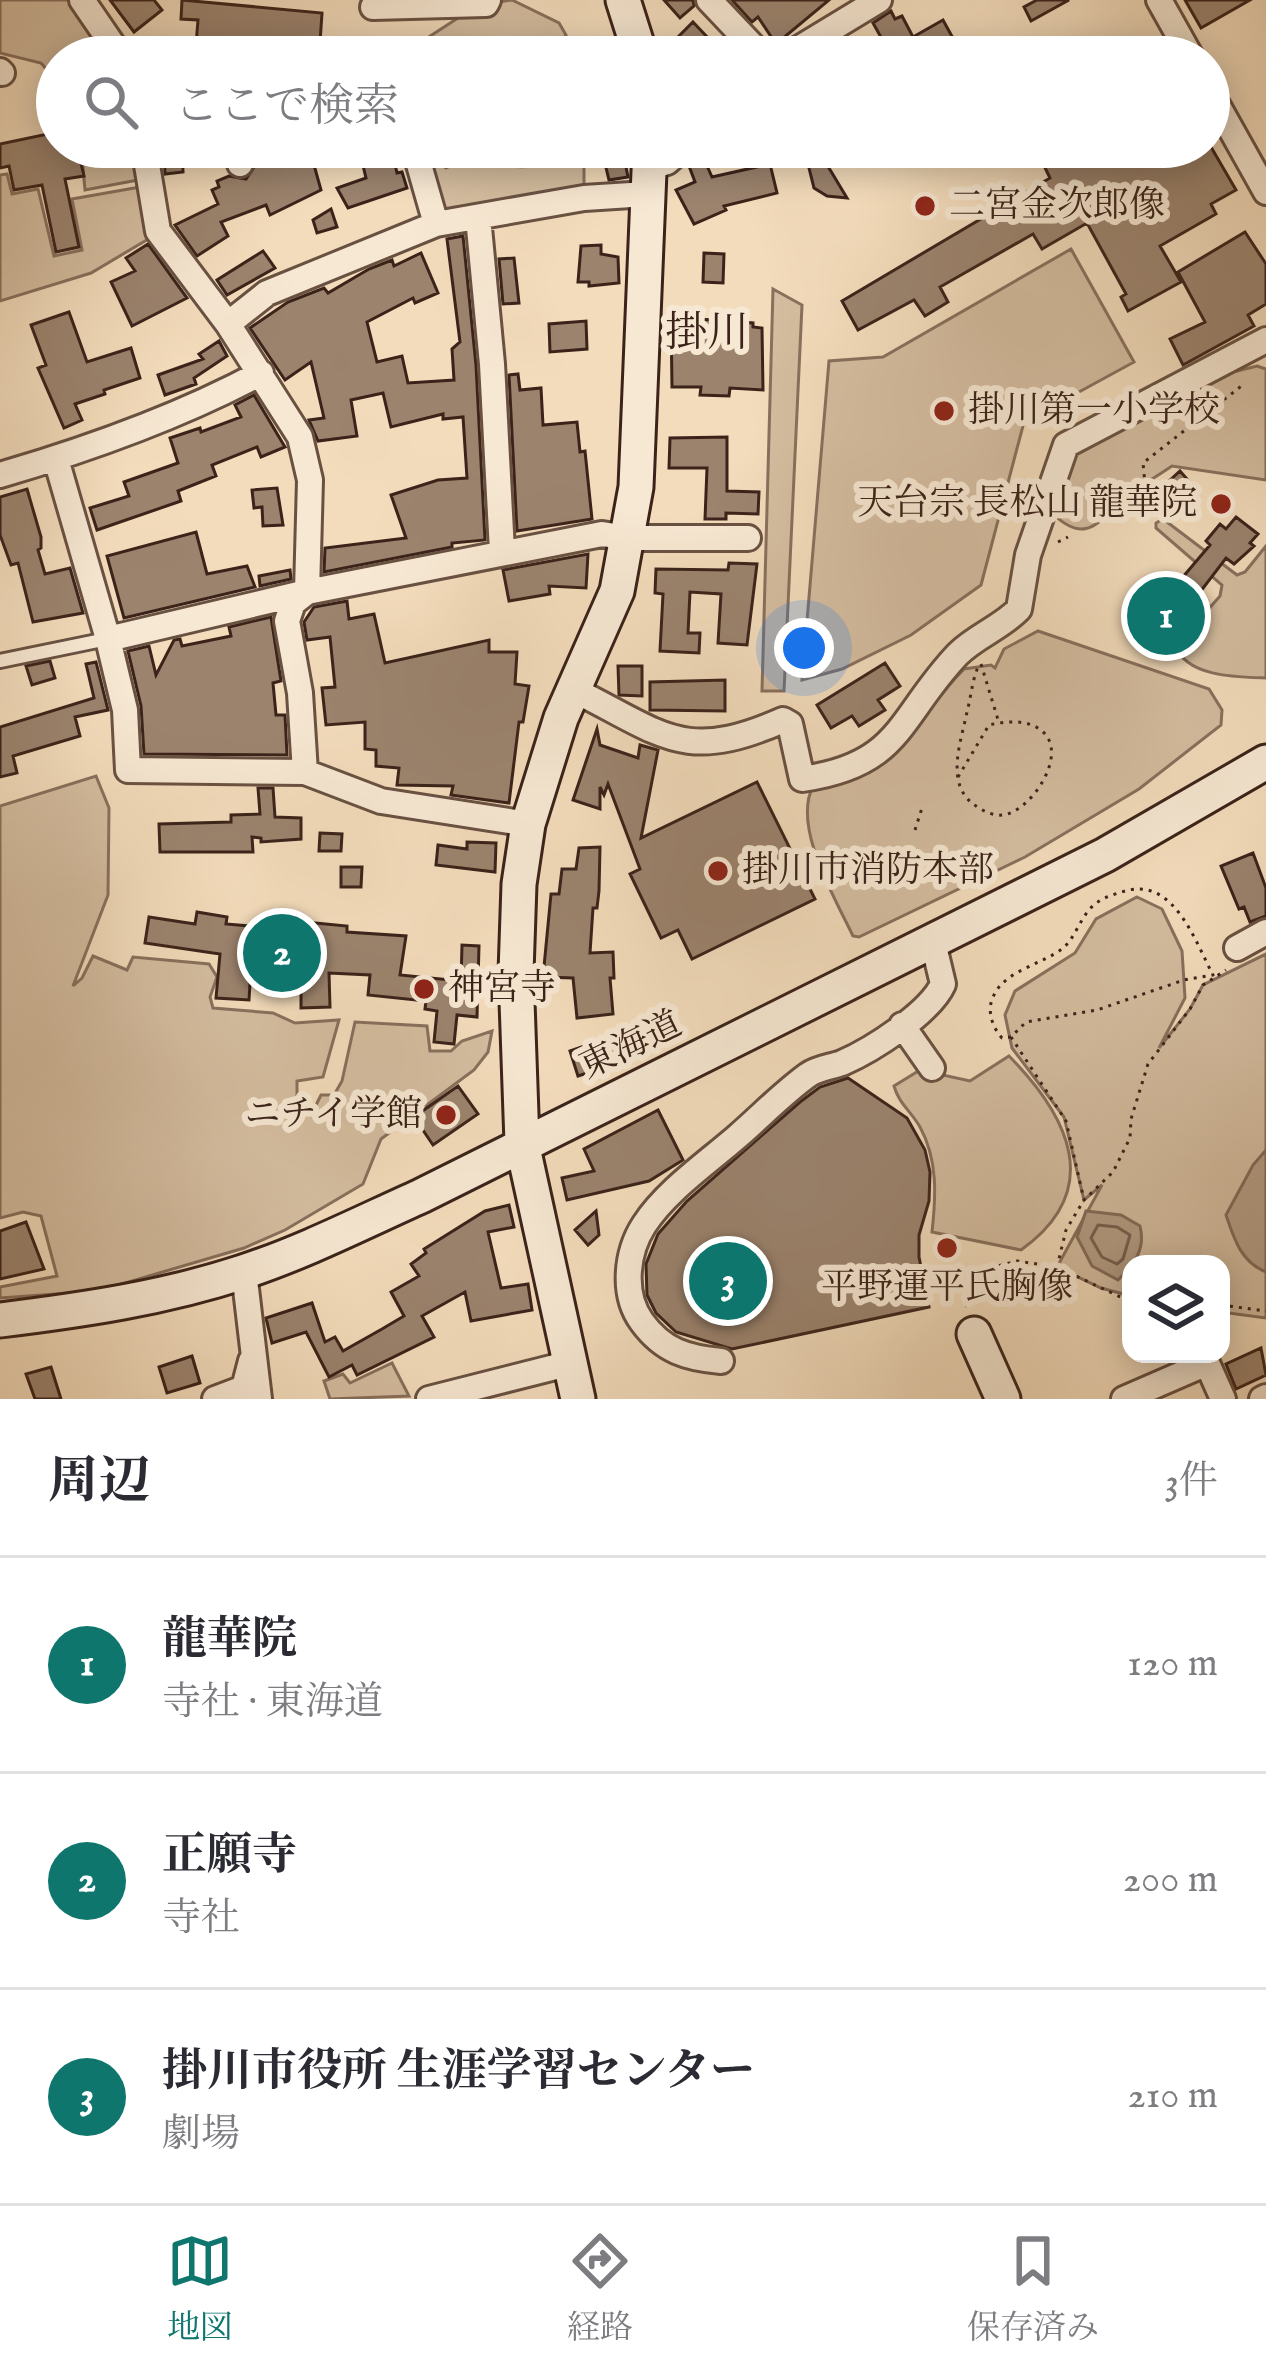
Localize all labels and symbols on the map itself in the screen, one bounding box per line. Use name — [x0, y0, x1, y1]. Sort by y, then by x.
place label: 二宮金次郎像 — [949, 183, 1165, 229]
marker: 二宮金次郎像 — [912, 193, 938, 219]
district label: 掛川 — [665, 308, 749, 361]
place label: 掛川第一小学校 — [968, 388, 1220, 434]
marker: 掛川第一小学校 — [931, 398, 957, 424]
place label: 天台宗 長松山 龍華院 — [857, 481, 1197, 527]
marker: 天台宗 長松山 龍華院 — [1208, 491, 1234, 517]
pin: 1 — [1127, 571, 1205, 661]
your location — [774, 618, 834, 678]
place label: 掛川市消防本部 — [742, 848, 994, 894]
marker: 掛川市消防本部 — [705, 858, 731, 884]
pin: 2 — [243, 908, 321, 998]
place label: 神宮寺 — [448, 966, 556, 1012]
marker: 神宮寺 — [411, 976, 437, 1002]
street label: 東海道 — [572, 1002, 690, 1090]
place label: ニチイ学館 — [245, 1092, 422, 1138]
marker: ニチイ学館 — [433, 1102, 459, 1128]
marker: 平野運平氏胸像 — [934, 1235, 960, 1261]
pin: 3 — [689, 1236, 767, 1326]
place label: 平野運平氏胸像 — [821, 1265, 1073, 1311]

